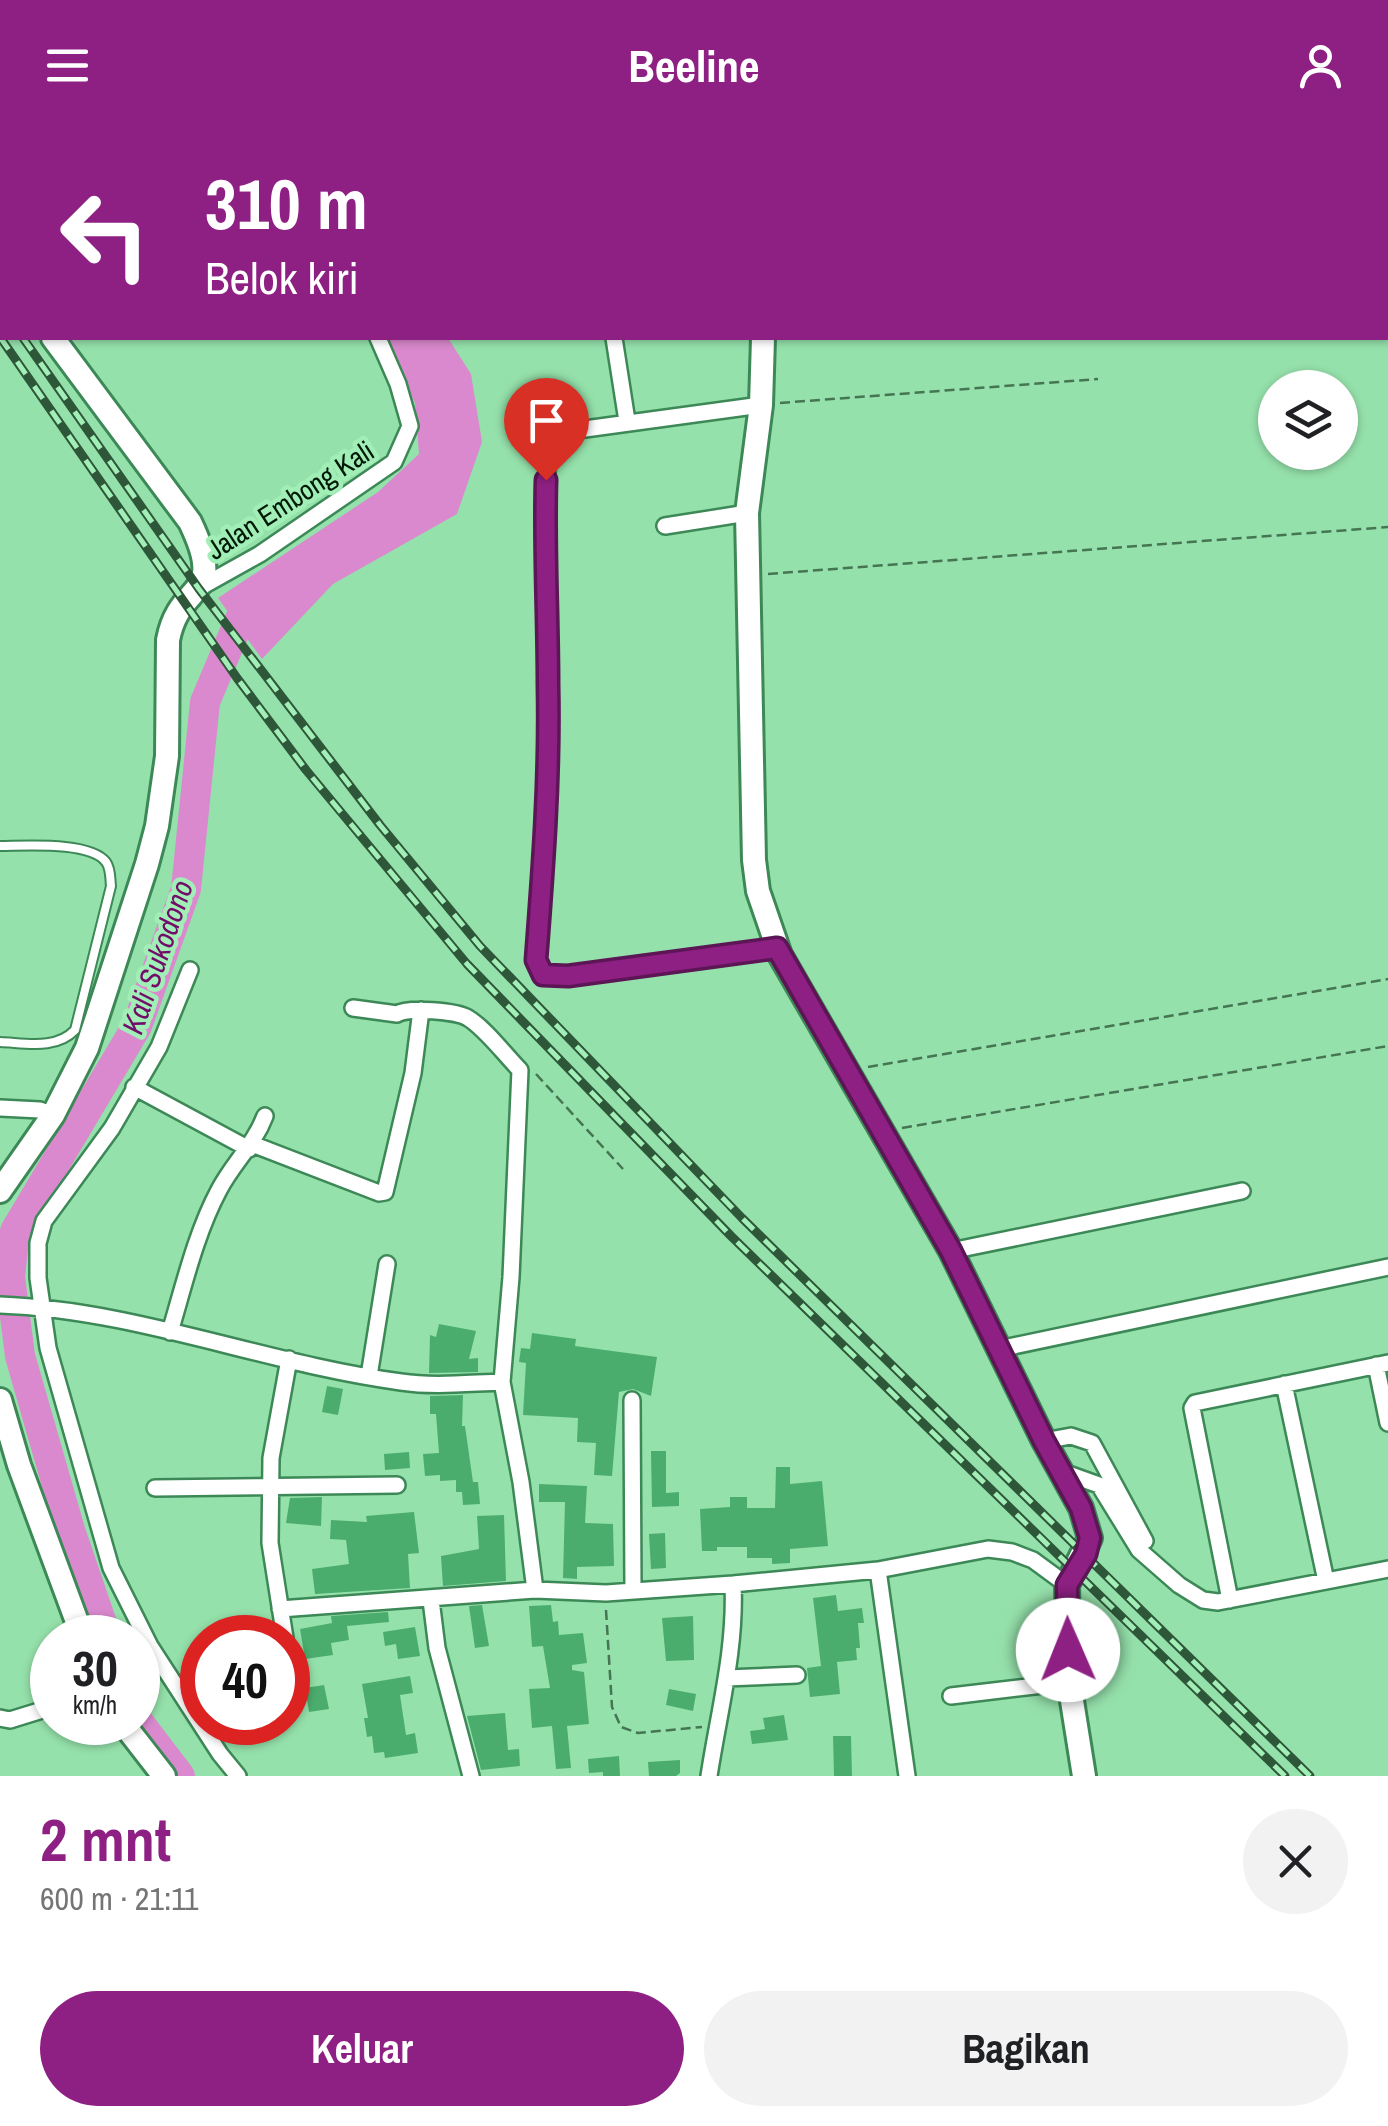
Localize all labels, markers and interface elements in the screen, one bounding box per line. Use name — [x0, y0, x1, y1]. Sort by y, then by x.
text: Beeline — [628, 35, 760, 96]
icon: menu — [40, 38, 95, 93]
icon: person — [1293, 38, 1348, 93]
text: 310 m — [205, 157, 368, 251]
icon: left — [40, 170, 170, 300]
text: Belok kiri — [205, 247, 359, 308]
map controls — [1258, 370, 1358, 470]
button: layers — [1258, 370, 1358, 470]
pin — [504, 378, 589, 481]
icon: arrive — [519, 393, 574, 448]
street label: Jalan Embong Kali — [199, 432, 381, 568]
water label: Kali Sukodono — [112, 875, 202, 1039]
position arrow — [1016, 1598, 1120, 1702]
speed limit sign: 40 — [180, 1615, 310, 1745]
text: 30 — [72, 1634, 118, 1702]
text: km/h — [73, 1688, 117, 1722]
text: 2 mnt — [40, 1799, 171, 1880]
button: close — [1243, 1809, 1348, 1914]
text: 600 m · 21:11 — [40, 1877, 199, 1920]
button: Keluar — [40, 1991, 684, 2106]
button: Bagikan — [704, 1991, 1348, 2106]

